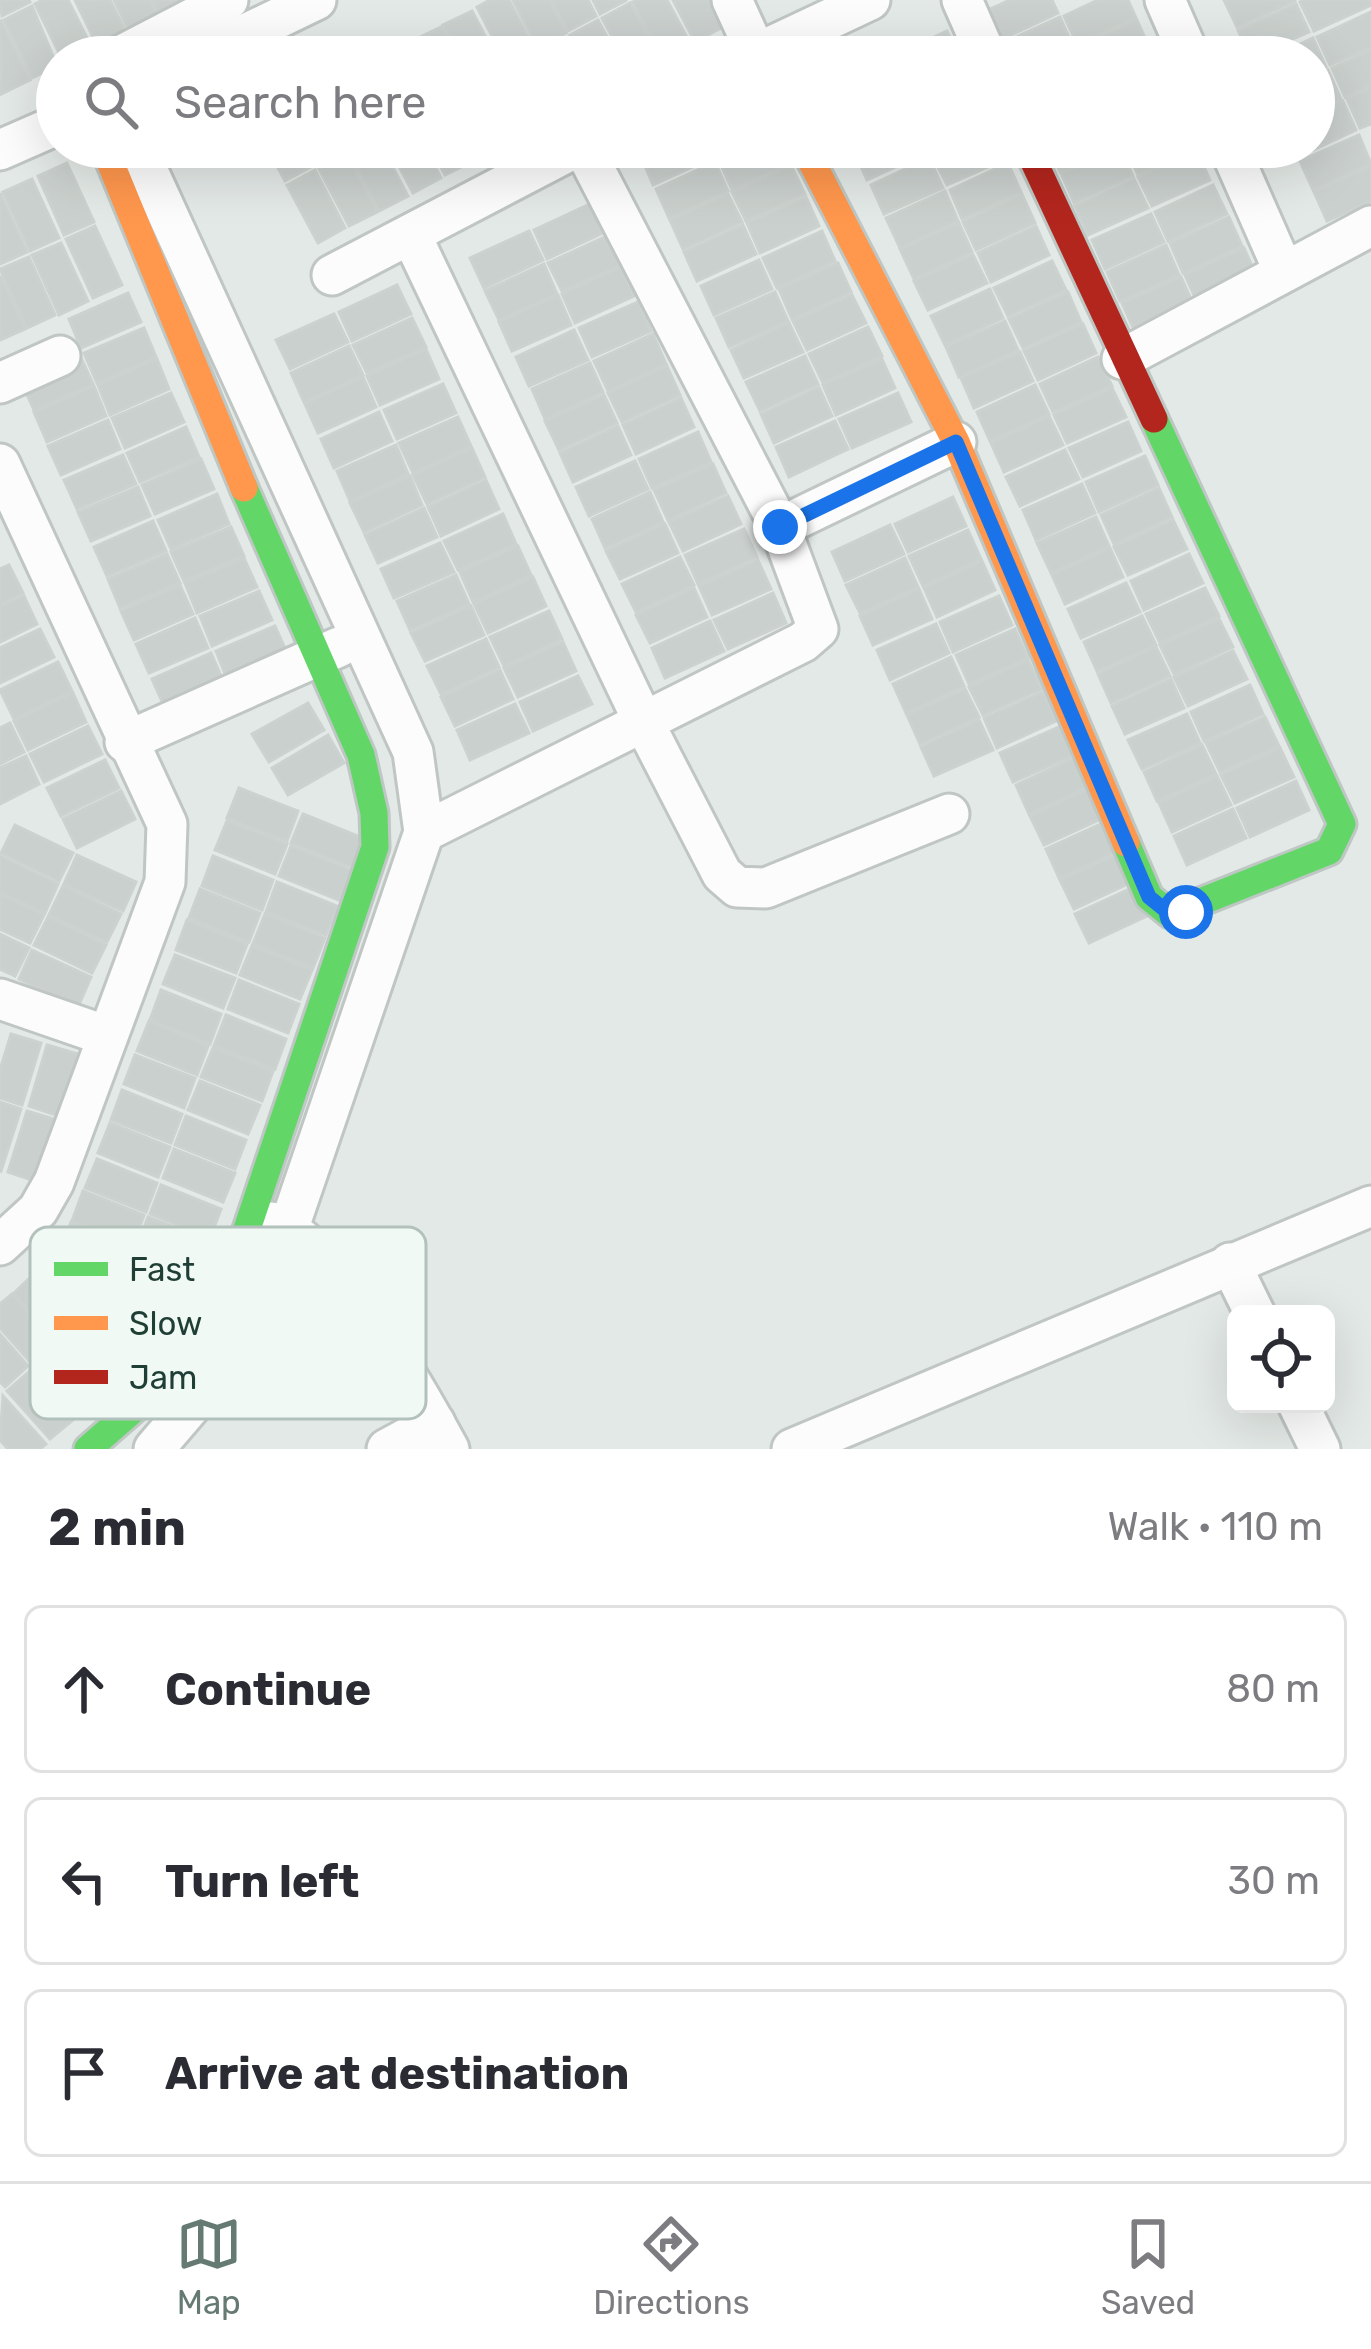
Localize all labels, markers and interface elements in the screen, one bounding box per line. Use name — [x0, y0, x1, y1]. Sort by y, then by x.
search box — [36, 36, 1335, 168]
icon: search — [78, 69, 144, 135]
text: Search here — [174, 76, 426, 129]
route end — [753, 500, 807, 554]
route start — [1159, 885, 1213, 939]
legend — [30, 1227, 426, 1419]
text: Fast — [129, 1250, 195, 1289]
text: Slow — [129, 1304, 203, 1343]
map controls — [1227, 1305, 1335, 1413]
button: locate — [1227, 1305, 1335, 1413]
text: Jam — [129, 1358, 197, 1397]
text: 2 min — [48, 1497, 186, 1558]
text: Walk · 110 m — [1108, 1504, 1323, 1550]
icon: ahead — [51, 1656, 117, 1722]
text: Continue — [165, 1663, 371, 1716]
text: 80 m — [1226, 1666, 1320, 1712]
icon: left — [51, 1848, 117, 1914]
text: Turn left — [165, 1855, 359, 1908]
text: 30 m — [1228, 1858, 1320, 1904]
icon: arrive — [51, 2040, 117, 2106]
text: Arrive at destination — [165, 2047, 630, 2100]
tab: Map — [176, 2211, 242, 2322]
tab: Directions — [593, 2211, 750, 2322]
tab: Saved — [1101, 2211, 1195, 2322]

